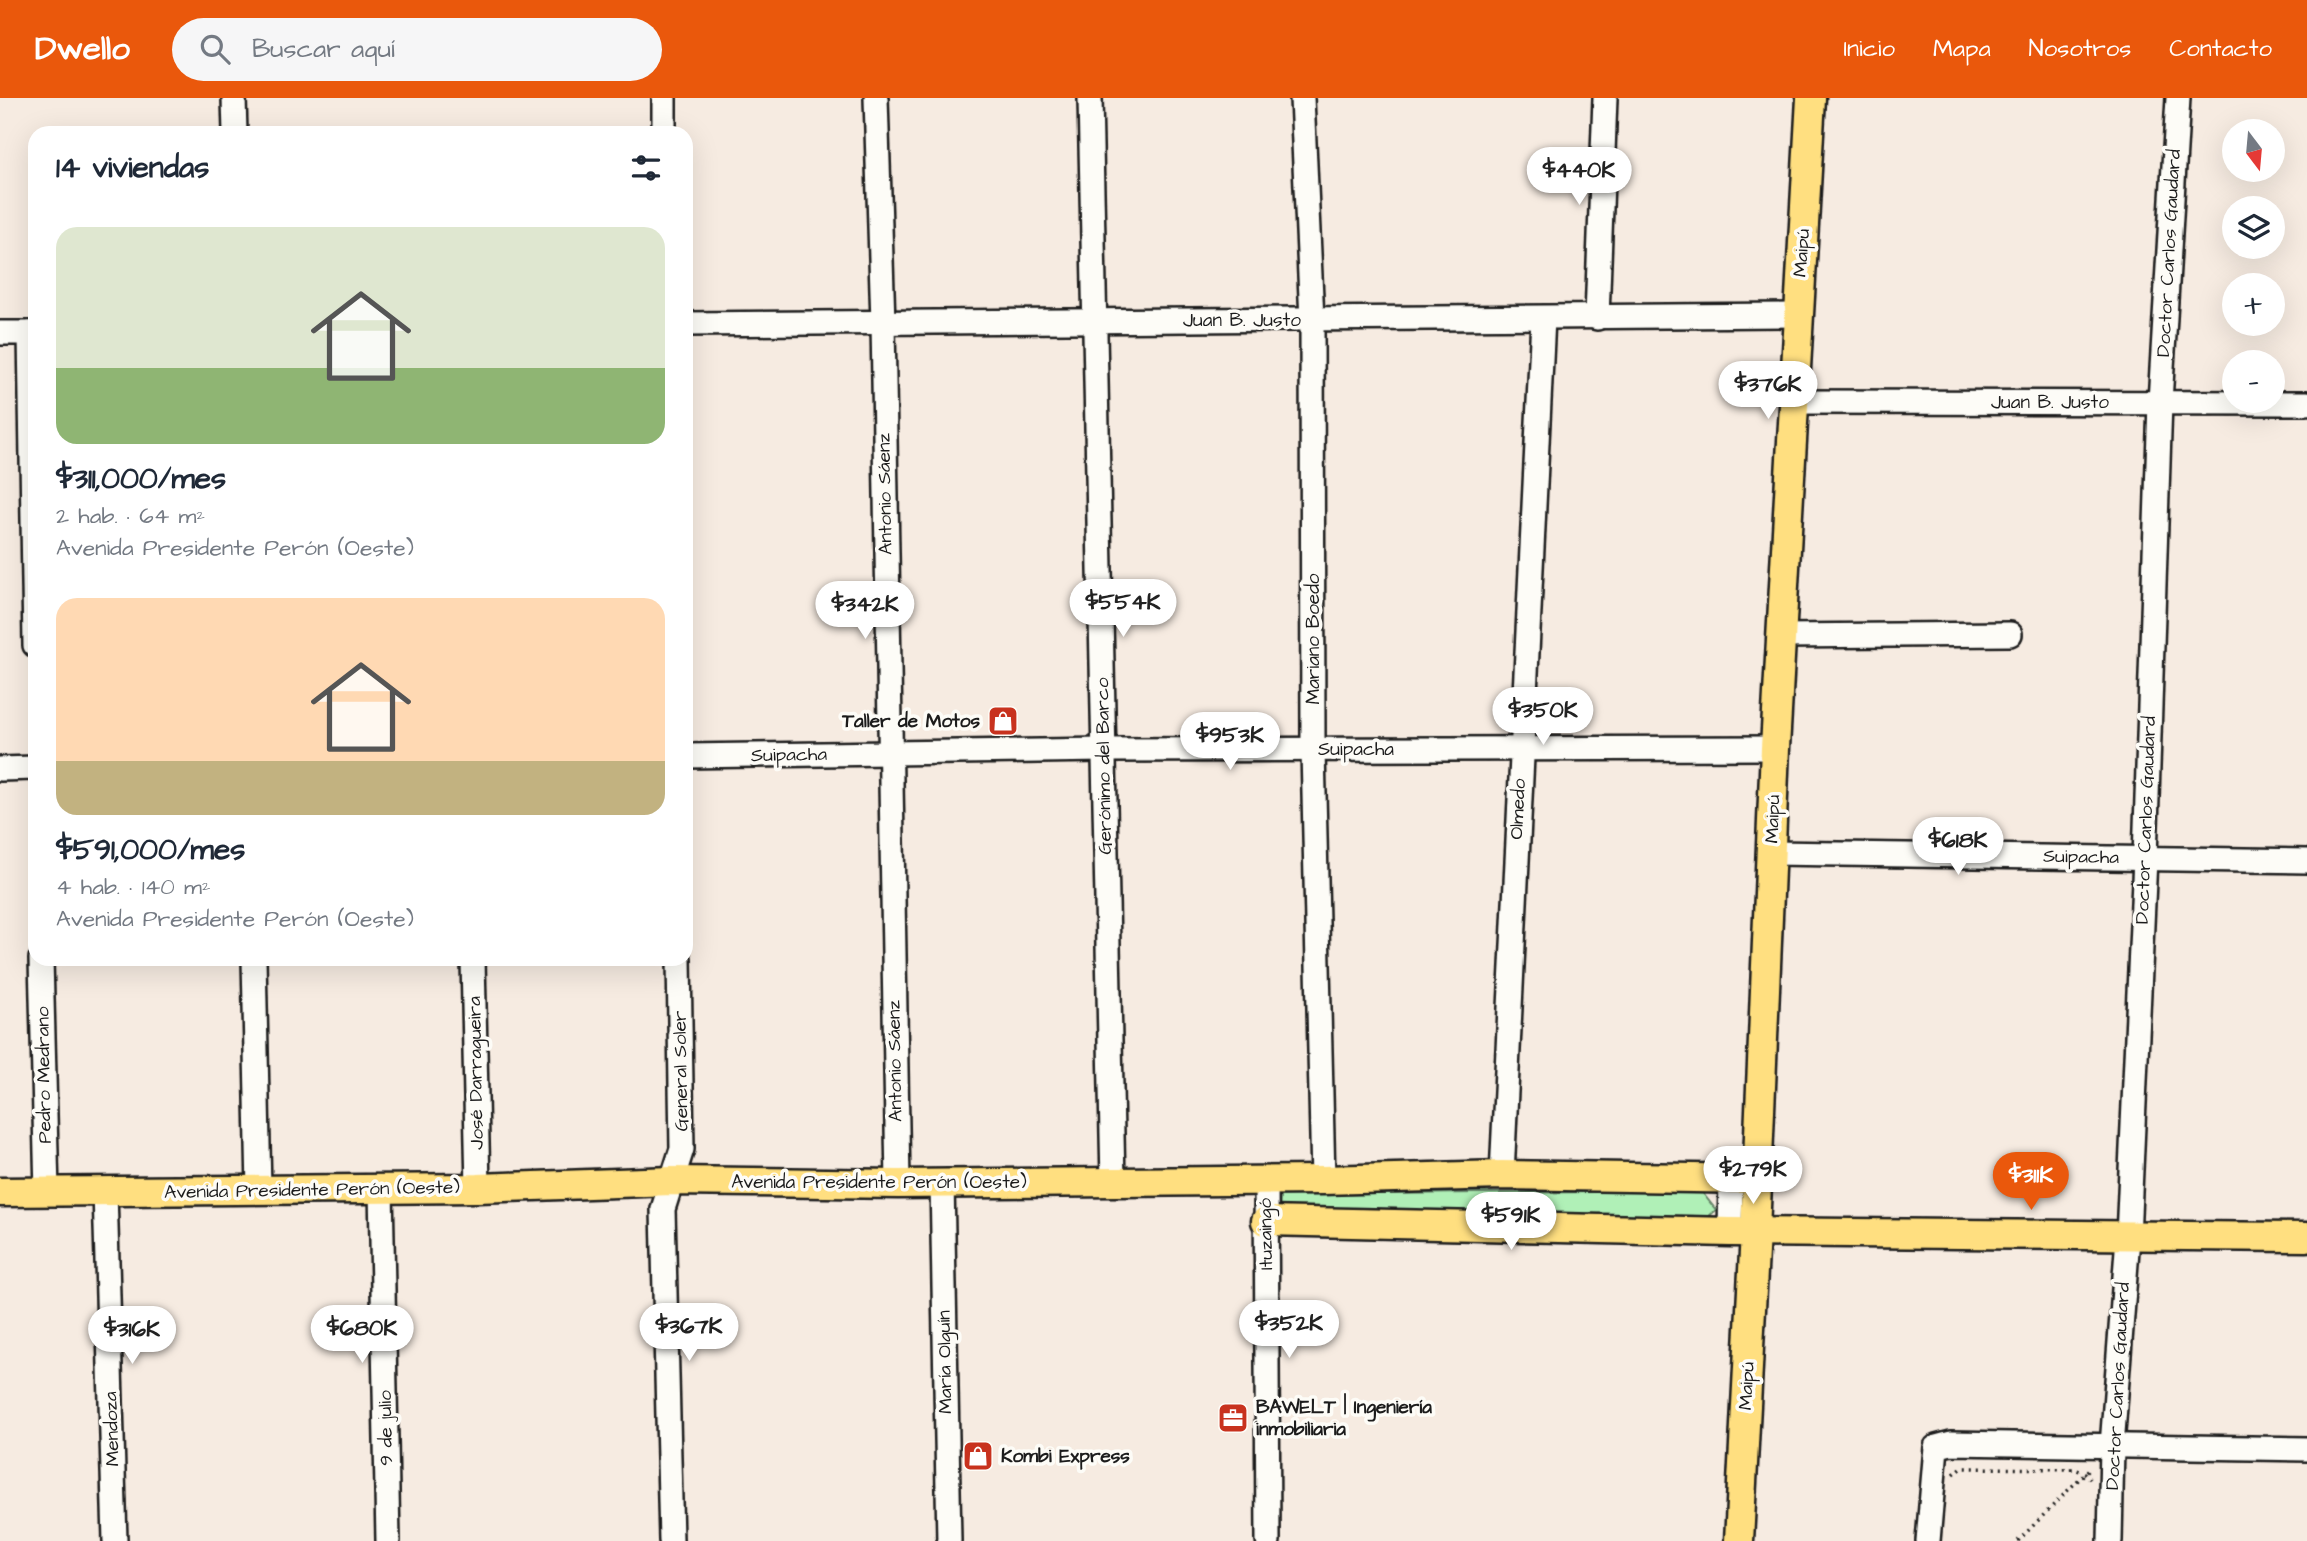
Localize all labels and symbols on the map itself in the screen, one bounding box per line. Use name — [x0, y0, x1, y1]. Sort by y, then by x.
north arrow — [2222, 119, 2286, 182]
pin: $440K — [1530, 148, 1628, 207]
street label: Doctor Carlos Gaudard — [2150, 148, 2188, 358]
street label: Maipú — [1787, 228, 1817, 278]
street label: Juan B. Justo — [1183, 307, 1301, 334]
pin: $376K — [1719, 362, 1817, 421]
street label: Juan B. Justo — [1991, 389, 2109, 416]
street label: Antonio Sáenz — [870, 432, 900, 555]
street label: Mariano Boedo — [1300, 573, 1327, 705]
pin: $554K — [1074, 580, 1172, 639]
pin: $342K — [816, 582, 914, 641]
street label: Gerónimo del Barco — [1089, 677, 1119, 855]
pin: $350K — [1494, 688, 1592, 747]
shop icon: Taller de Motos — [986, 704, 1020, 738]
place label: Taller de Motos — [841, 708, 980, 735]
pin: $953K — [1181, 712, 1279, 772]
street label: Doctor Carlos Gaudard — [2129, 715, 2163, 924]
street label: Suipacha — [1318, 736, 1394, 763]
street label: Suipacha — [751, 741, 828, 769]
street label: Olmedo — [1503, 777, 1533, 840]
street label: Maipú — [1759, 794, 1787, 844]
pin: $618K — [1909, 818, 2007, 877]
street label: Suipacha — [2043, 843, 2120, 871]
street label: José Darragueira — [461, 996, 492, 1150]
street label: Antonio Sáenz — [880, 999, 910, 1122]
street label: Pedro Medrano — [29, 1006, 59, 1144]
street label: General Soler — [666, 1010, 696, 1132]
pin: $279K — [1704, 1146, 1802, 1206]
pin: $311K — [1982, 1152, 2080, 1212]
street label: Avenida Presidente Perón (Oeste) — [731, 1169, 1027, 1196]
street label: Avenida Presidente Perón (Oeste) — [164, 1174, 460, 1206]
pin: $591K — [1462, 1192, 1560, 1252]
street label: Ituzaingó — [1252, 1197, 1281, 1270]
street label: Doctor Carlos Gaudard — [2099, 1281, 2137, 1491]
pin: $352K — [1240, 1300, 1338, 1360]
pin: $367K — [640, 1304, 738, 1363]
pin: $316K — [83, 1306, 181, 1366]
pin: $680K — [313, 1306, 411, 1365]
street label: María Olguín — [931, 1310, 960, 1414]
street label: Maipú — [1732, 1361, 1762, 1411]
street label: 9 de julio — [372, 1390, 400, 1466]
street label: Mendoza — [97, 1391, 127, 1467]
place label: BAWELT | Ingeniería inmobiliaria — [1256, 1393, 1432, 1443]
office icon: BAWELT | Ingeniería inmobiliaria — [1216, 1401, 1250, 1435]
shop icon: Kombi Express — [961, 1439, 995, 1473]
place label: Kombi Express — [1001, 1443, 1130, 1470]

